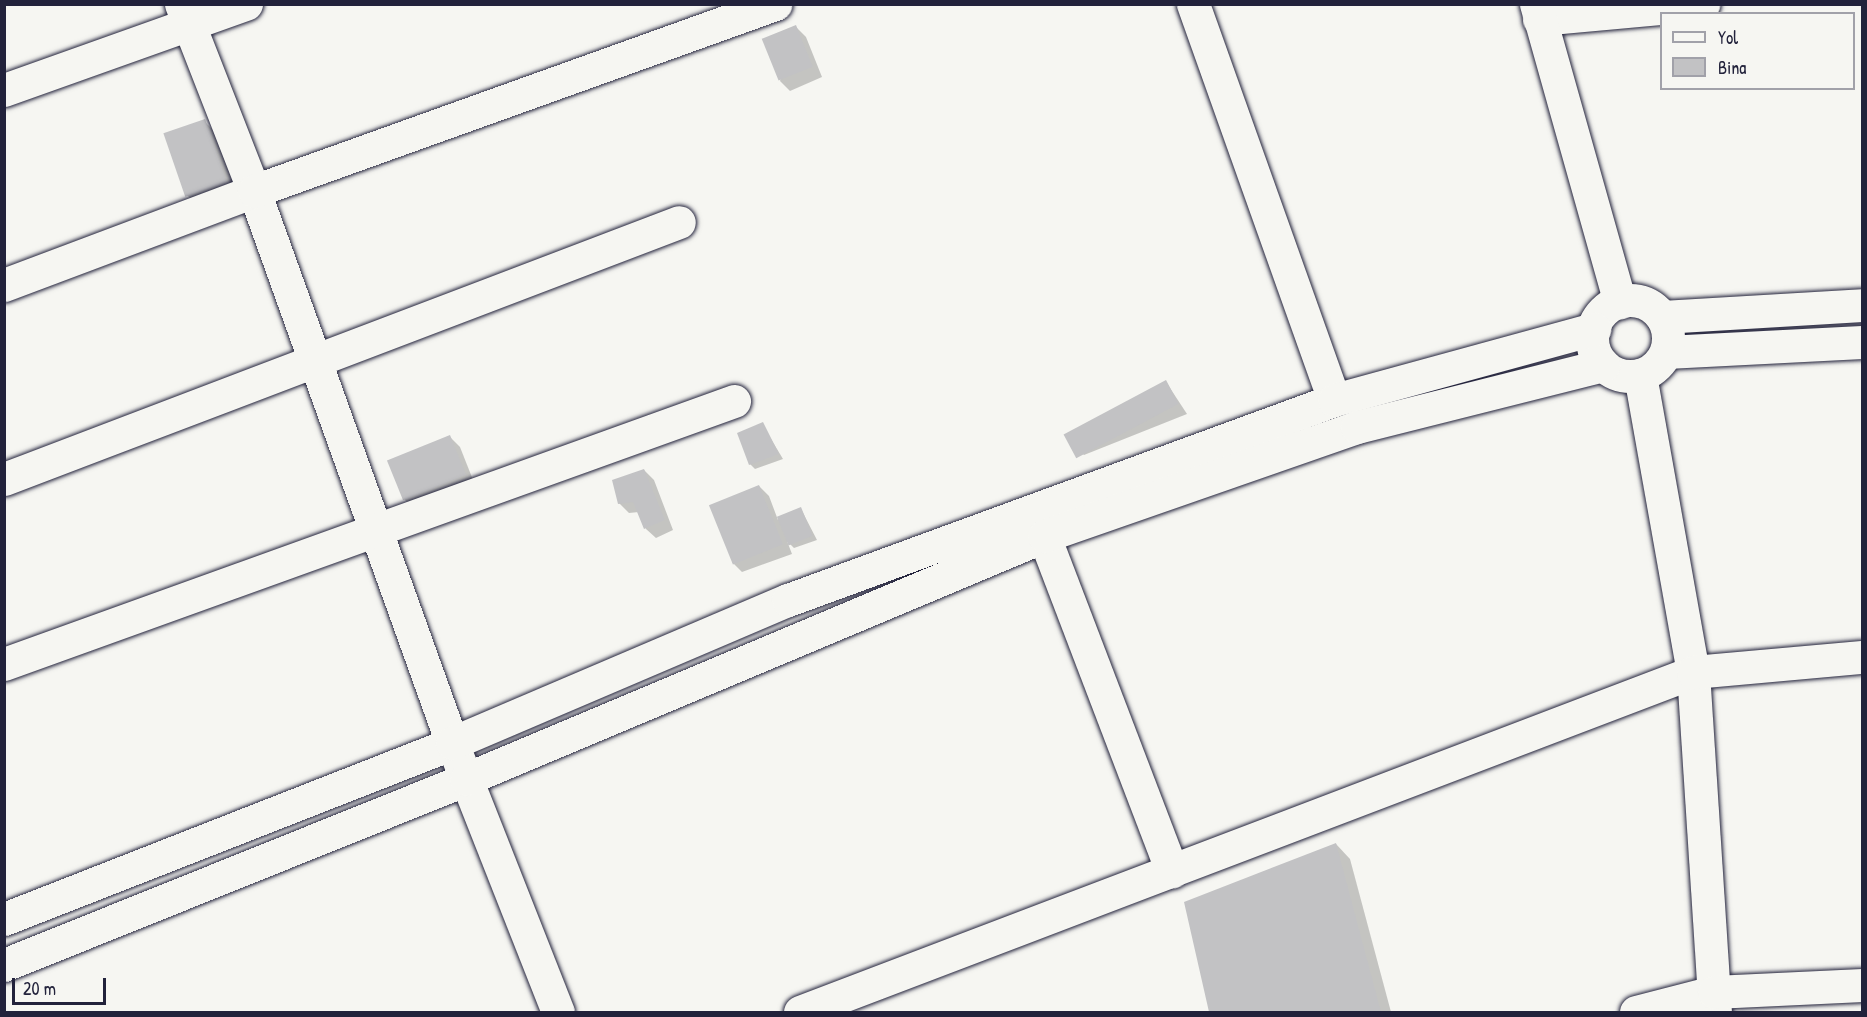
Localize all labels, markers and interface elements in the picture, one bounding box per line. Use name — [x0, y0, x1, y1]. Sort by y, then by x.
legend — [1660, 12, 1855, 90]
text: Yol — [1718, 25, 1738, 50]
text: Bina — [1718, 55, 1746, 80]
scale bar — [15, 966, 110, 1004]
text: 20 m — [23, 976, 56, 1001]

